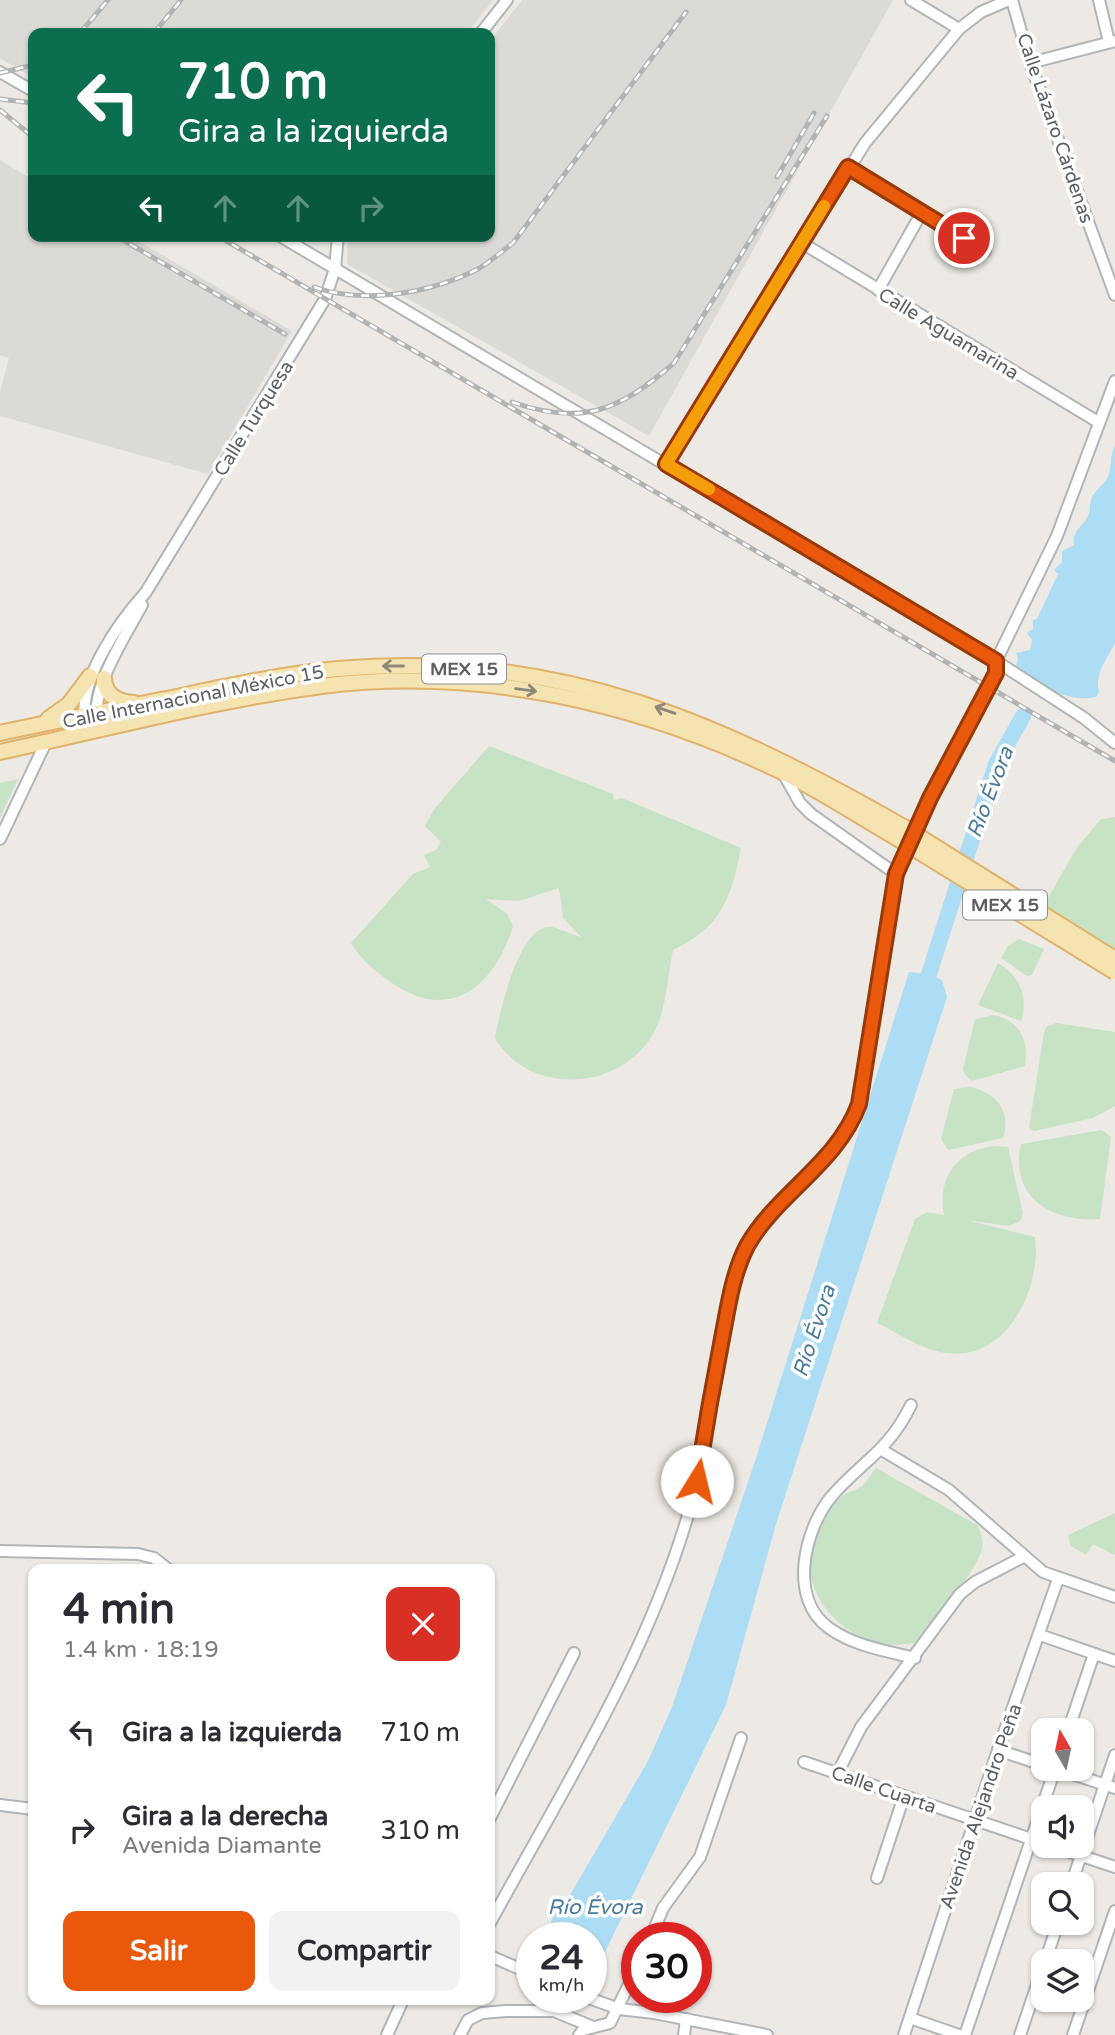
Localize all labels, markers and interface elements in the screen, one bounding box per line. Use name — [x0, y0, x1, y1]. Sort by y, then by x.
street label: Calle Lázaro Cárdenas — [1012, 31, 1098, 226]
text: 710 m — [178, 53, 328, 112]
icon: left — [63, 56, 154, 147]
text: Gira a la izquierda — [178, 113, 449, 151]
icon: left — [133, 189, 171, 227]
icon: ahead — [206, 189, 244, 227]
icon: ahead — [279, 189, 317, 227]
icon: right — [352, 189, 390, 227]
pin — [934, 208, 994, 268]
icon: arrive — [945, 219, 983, 257]
street label: Calle Aguamarina — [874, 283, 1023, 384]
street label: Calle Turquesa — [210, 357, 298, 480]
road number: MEX 15 — [422, 654, 506, 684]
one-way arrow — [382, 659, 405, 673]
street label: Calle Internacional México 15 — [61, 661, 326, 733]
one-way arrow — [514, 684, 537, 697]
one-way arrow — [654, 703, 676, 715]
water label: Río Évora — [962, 742, 1020, 841]
road number: MEX 15 — [963, 890, 1047, 920]
water label: Río Évora — [788, 1281, 841, 1380]
position arrow — [660, 1444, 734, 1518]
text: 4 min — [63, 1584, 175, 1635]
button: close — [386, 1587, 460, 1661]
text: 1.4 km · 18:19 — [63, 1636, 219, 1664]
street label: Avenida Alejandro Peña — [935, 1701, 1026, 1912]
icon: left — [63, 1713, 101, 1751]
text: Gira a la izquierda — [122, 1717, 342, 1748]
text: 710 m — [380, 1717, 460, 1748]
north arrow — [1031, 1718, 1094, 1782]
map controls — [1031, 1718, 1094, 2012]
street label: Calle Cuarta — [828, 1762, 939, 1818]
button: sound — [1031, 1795, 1094, 1858]
text: Gira a la derecha — [122, 1801, 328, 1832]
icon: right — [63, 1811, 101, 1849]
text: 310 m — [380, 1815, 460, 1846]
text: Avenida Diamante — [122, 1832, 322, 1860]
button: search — [1031, 1872, 1094, 1935]
water label: Río Évora — [547, 1895, 644, 1920]
button: Salir — [63, 1911, 255, 1991]
button: Compartir — [269, 1911, 460, 1991]
speed limit sign: 30 — [621, 1922, 712, 2013]
text: 24 — [540, 1937, 583, 1979]
button: layers — [1031, 1949, 1094, 2012]
text: km/h — [539, 1974, 584, 1996]

